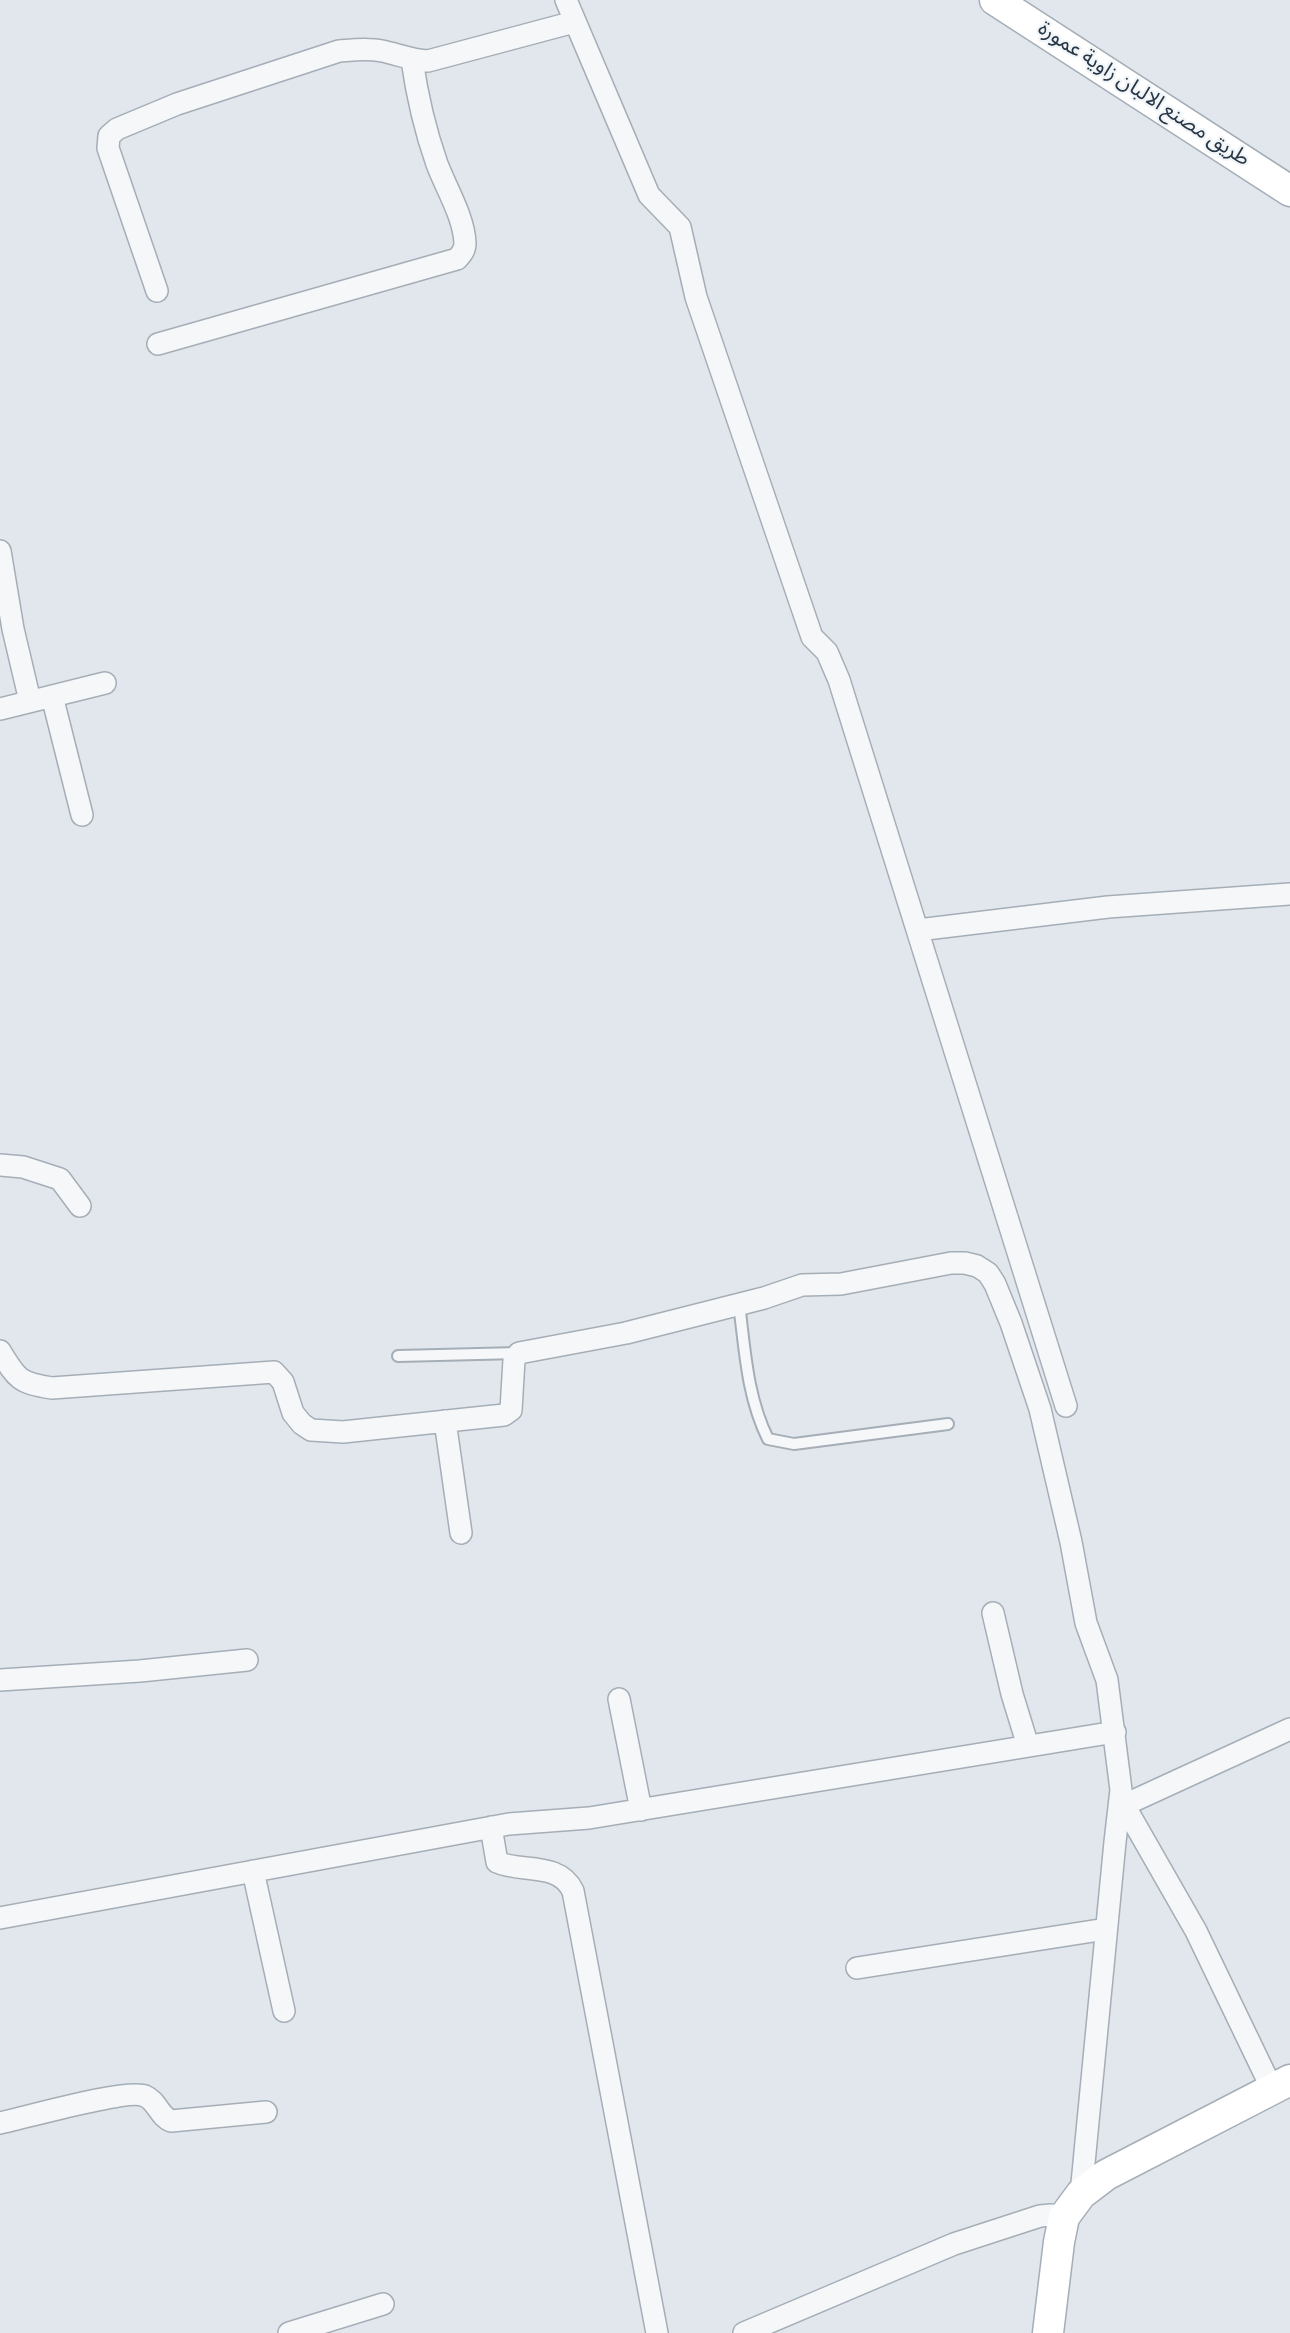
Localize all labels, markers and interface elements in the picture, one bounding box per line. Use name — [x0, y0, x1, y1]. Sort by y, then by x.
street label: طريق مصنع الالبان زاوية عمورة — [1032, 17, 1254, 173]

